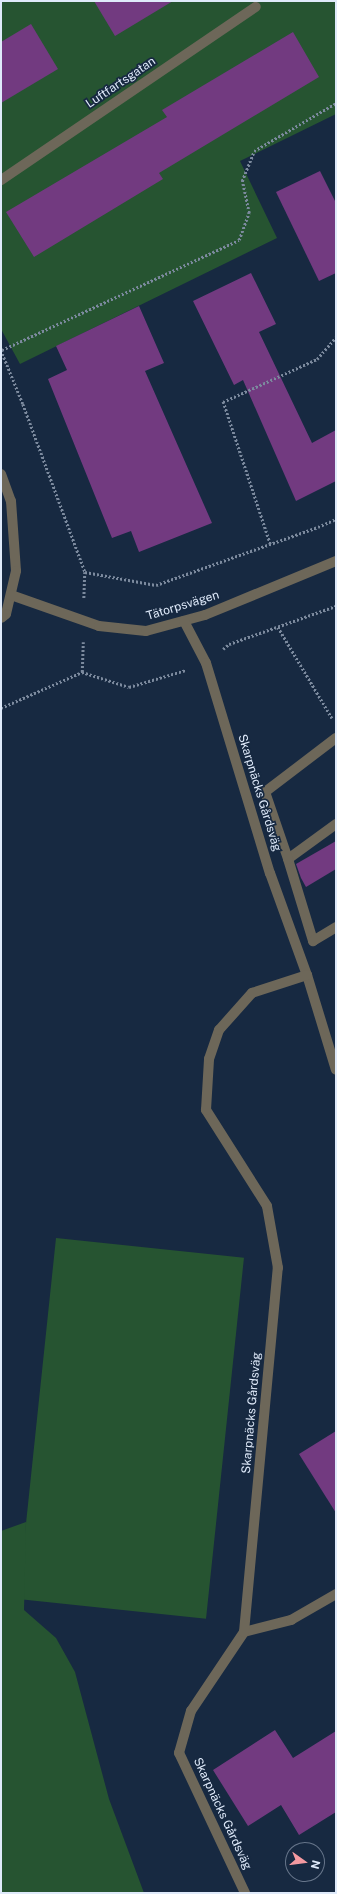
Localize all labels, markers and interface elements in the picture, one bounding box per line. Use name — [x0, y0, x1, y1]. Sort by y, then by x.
street label: Luftfartsgatan — [83, 54, 159, 112]
street label: Tätorpsvägen — [145, 588, 221, 624]
street label: Skarpnäcks Gårdsväg — [234, 733, 284, 853]
street label: Skarpnäcks Gårdsväg — [240, 1352, 264, 1474]
street label: Skarpnäcks Gårdsväg — [190, 1756, 254, 1872]
north arrow — [285, 1842, 325, 1882]
text: N — [309, 1859, 323, 1870]

